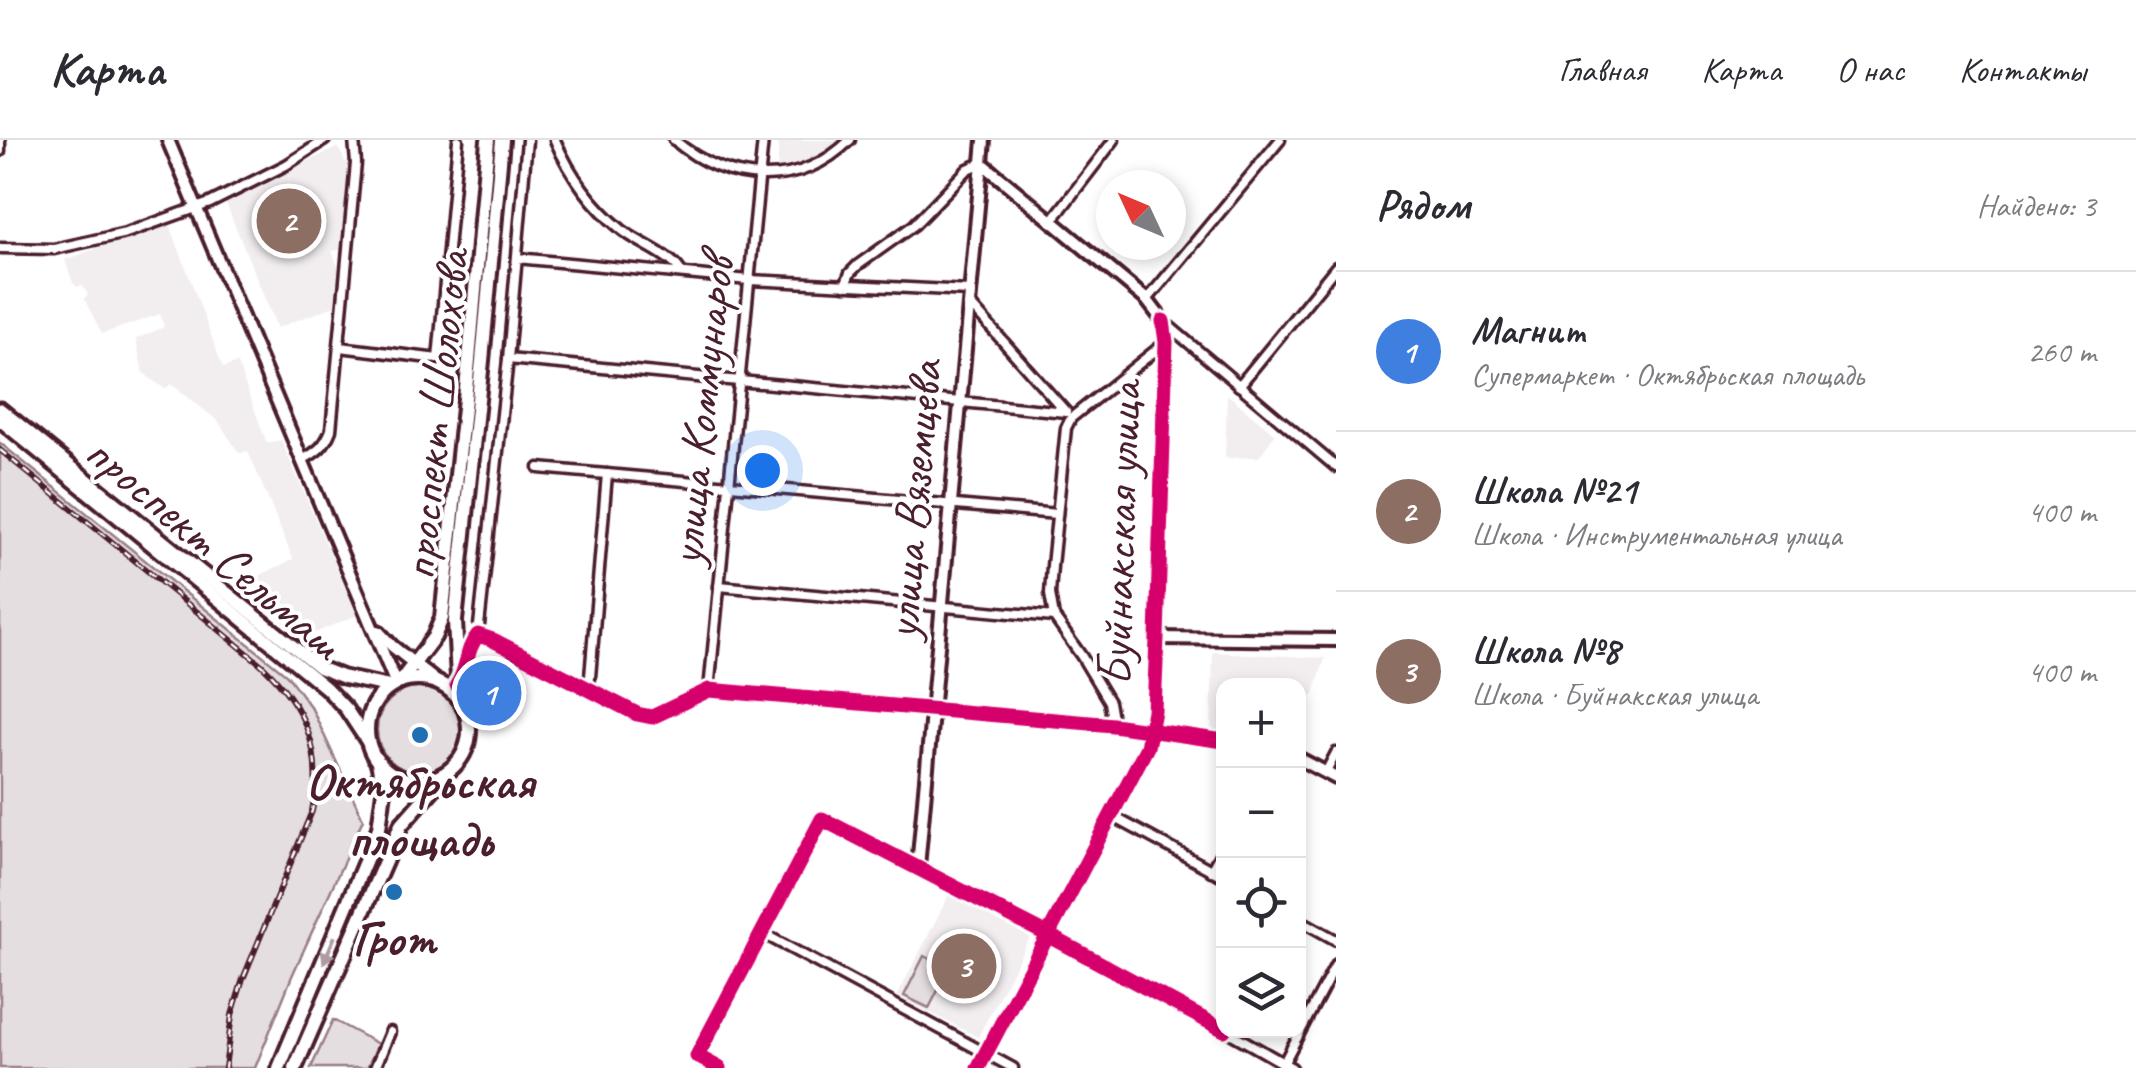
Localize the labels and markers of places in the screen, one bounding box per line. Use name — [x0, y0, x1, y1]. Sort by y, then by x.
pin: 2 — [256, 184, 322, 258]
pin: 1 — [456, 656, 522, 730]
marker: Октябрьская площадь — [409, 724, 431, 746]
place label: Октябрьская площадь — [306, 750, 538, 871]
marker: Грот — [383, 881, 405, 903]
place label: Грот — [352, 907, 438, 970]
pin: 3 — [932, 928, 996, 1004]

